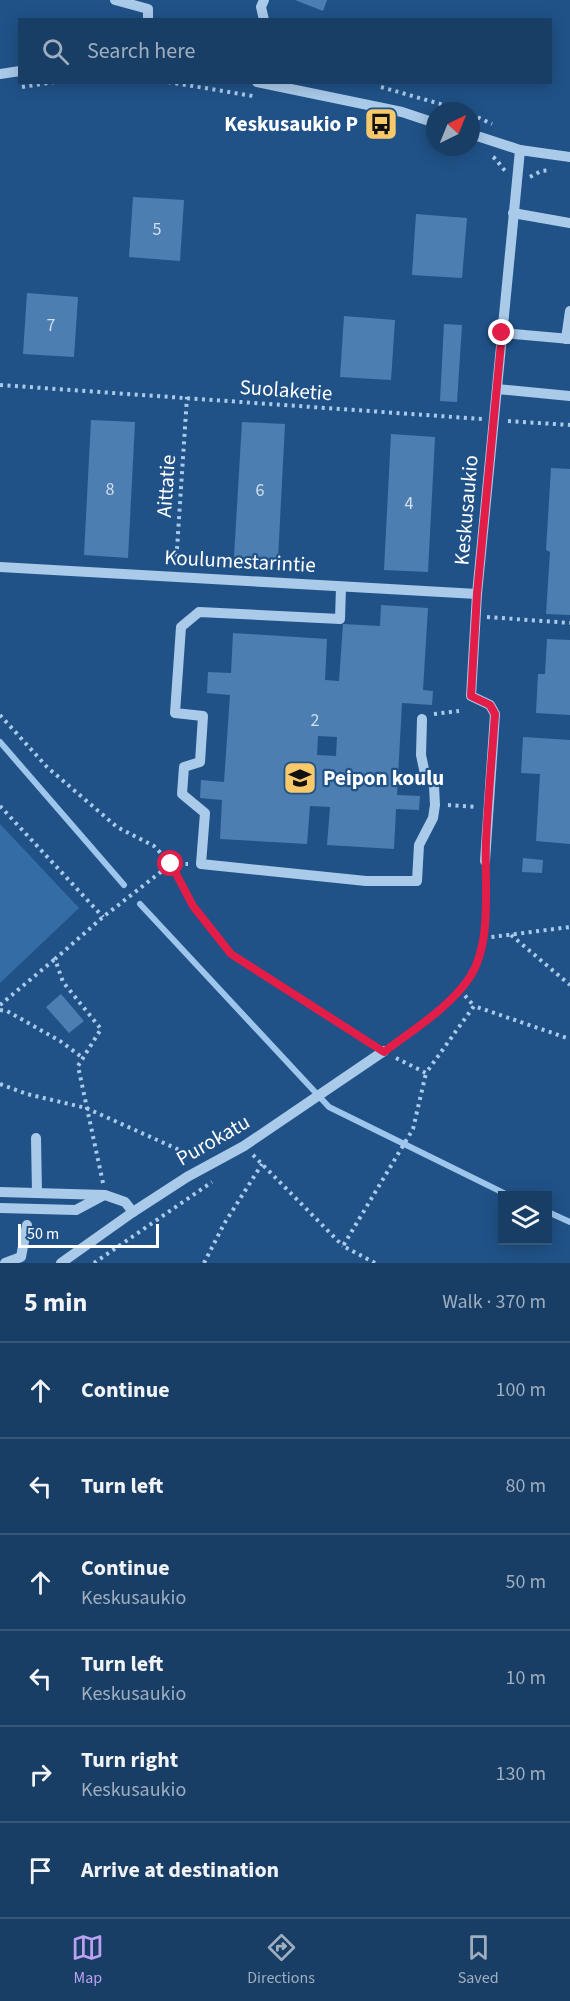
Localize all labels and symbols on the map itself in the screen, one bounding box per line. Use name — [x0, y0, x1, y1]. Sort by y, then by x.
north arrow — [426, 102, 480, 156]
bus stop icon: Keskusaukio P — [363, 106, 399, 142]
place label: Keskusaukio P — [224, 109, 358, 139]
house number: 5 — [153, 217, 162, 242]
house number: 7 — [47, 313, 56, 338]
route end — [488, 319, 514, 345]
street label: Suolaketie — [239, 372, 333, 408]
street label: Aittatie — [149, 454, 183, 518]
street label: Keskusaukio — [446, 454, 486, 566]
house number: 8 — [106, 477, 115, 502]
house number: 6 — [256, 478, 265, 503]
house number: 4 — [405, 491, 414, 516]
street label: Koulumestarintie — [163, 542, 317, 580]
house number: 2 — [311, 708, 320, 733]
school or university icon: Peipon koulu — [282, 760, 318, 796]
place label: Peipon koulu — [323, 763, 444, 793]
route start — [157, 850, 183, 876]
street label: Purokatu — [171, 1107, 255, 1173]
scale bar — [18, 1221, 159, 1248]

